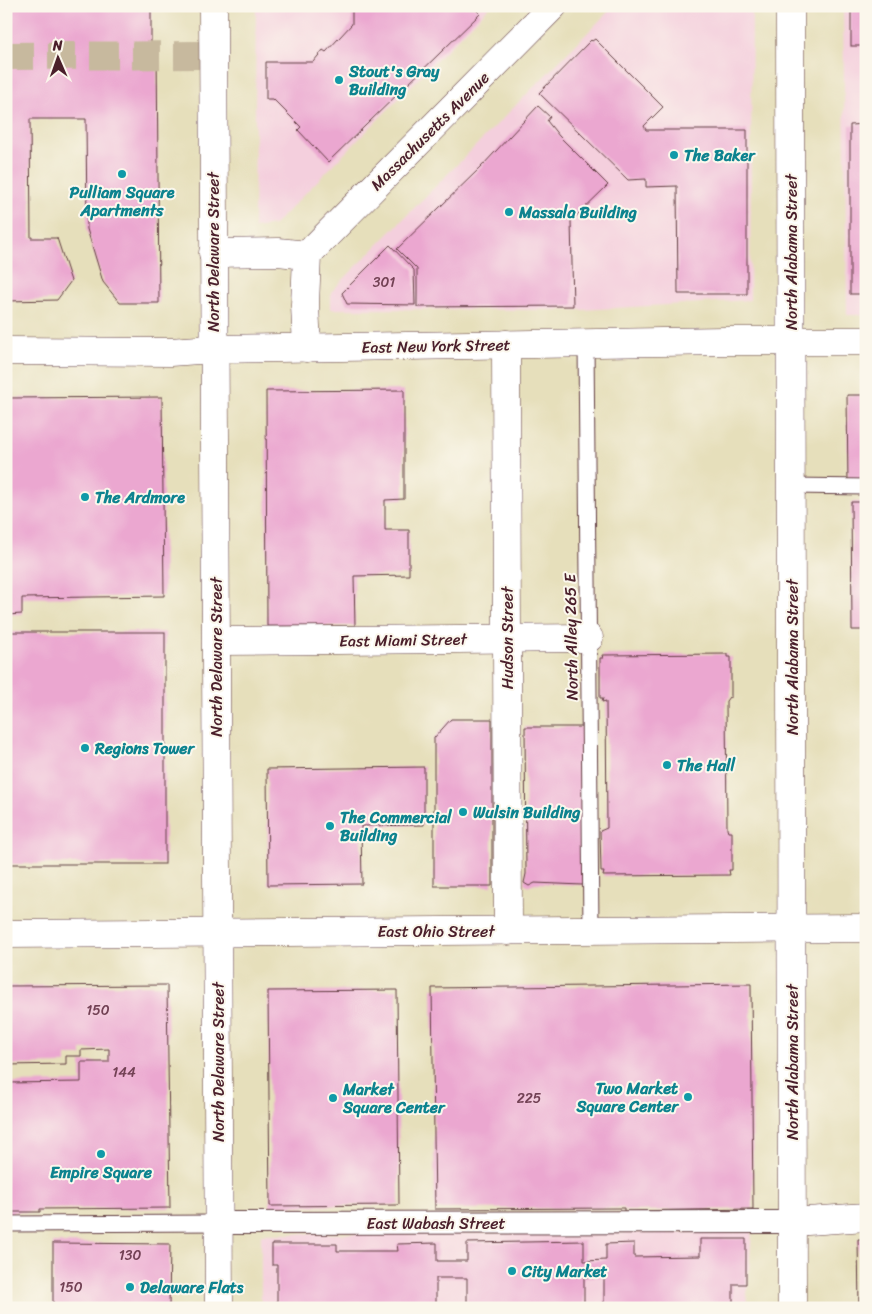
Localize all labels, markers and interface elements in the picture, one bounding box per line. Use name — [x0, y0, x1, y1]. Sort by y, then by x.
north arrow — [32, 32, 82, 82]
text: N — [51, 33, 63, 58]
place label: Stout's Gray Building — [348, 57, 440, 104]
street label: Massachusetts Avenue — [363, 64, 497, 198]
marker: Stout's Gray Building — [333, 74, 345, 86]
place label: The Baker — [684, 141, 756, 170]
marker: The Baker — [668, 149, 680, 161]
marker: Pulliam Square Apartments — [116, 168, 128, 180]
street label: North Delaware Street — [199, 172, 228, 332]
street label: North Alabama Street — [777, 173, 806, 330]
place label: Pulliam Square Apartments — [69, 178, 175, 225]
place label: Massala Building — [518, 198, 638, 227]
marker: Massala Building — [503, 206, 515, 218]
house number: 301 — [373, 270, 395, 295]
street label: East New York Street — [361, 330, 511, 362]
place label: The Ardmore — [95, 483, 185, 512]
marker: The Ardmore — [79, 491, 91, 503]
street label: North Alley 265 E — [555, 572, 587, 701]
street label: North Delaware Street — [202, 577, 231, 737]
street label: North Alabama Street — [778, 578, 807, 735]
street label: Hudson Street — [493, 586, 522, 689]
street label: East Miami Street — [339, 624, 468, 656]
place label: Regions Tower — [94, 734, 196, 763]
marker: Regions Tower — [79, 742, 91, 754]
place label: The Hall — [677, 751, 737, 780]
marker: The Hall — [661, 759, 673, 771]
place label: Wulsin Building — [473, 798, 581, 827]
place label: The Commercial Building — [340, 803, 453, 850]
marker: Wulsin Building — [457, 806, 469, 818]
marker: The Commercial Building — [324, 820, 336, 832]
street label: East Ohio Street — [377, 917, 495, 946]
street label: North Delaware Street — [204, 982, 233, 1142]
street label: North Alabama Street — [778, 983, 807, 1140]
house number: 150 — [86, 998, 110, 1023]
house number: 144 — [112, 1060, 136, 1085]
place label: Two Market Square Center — [575, 1074, 679, 1121]
place label: Market Square Center — [342, 1075, 446, 1122]
house number: 225 — [517, 1086, 542, 1111]
marker: Two Market Square Center — [682, 1091, 694, 1103]
marker: Market Square Center — [327, 1092, 339, 1104]
marker: Empire Square — [95, 1148, 107, 1160]
place label: Empire Square — [50, 1158, 153, 1187]
street label: East Wabash Street — [367, 1209, 505, 1238]
house number: 130 — [119, 1243, 141, 1268]
place label: City Market — [521, 1257, 607, 1286]
marker: City Market — [506, 1265, 518, 1277]
place label: Delaware Flats — [140, 1273, 244, 1302]
house number: 150 — [59, 1275, 83, 1300]
marker: Delaware Flats — [124, 1281, 136, 1293]

